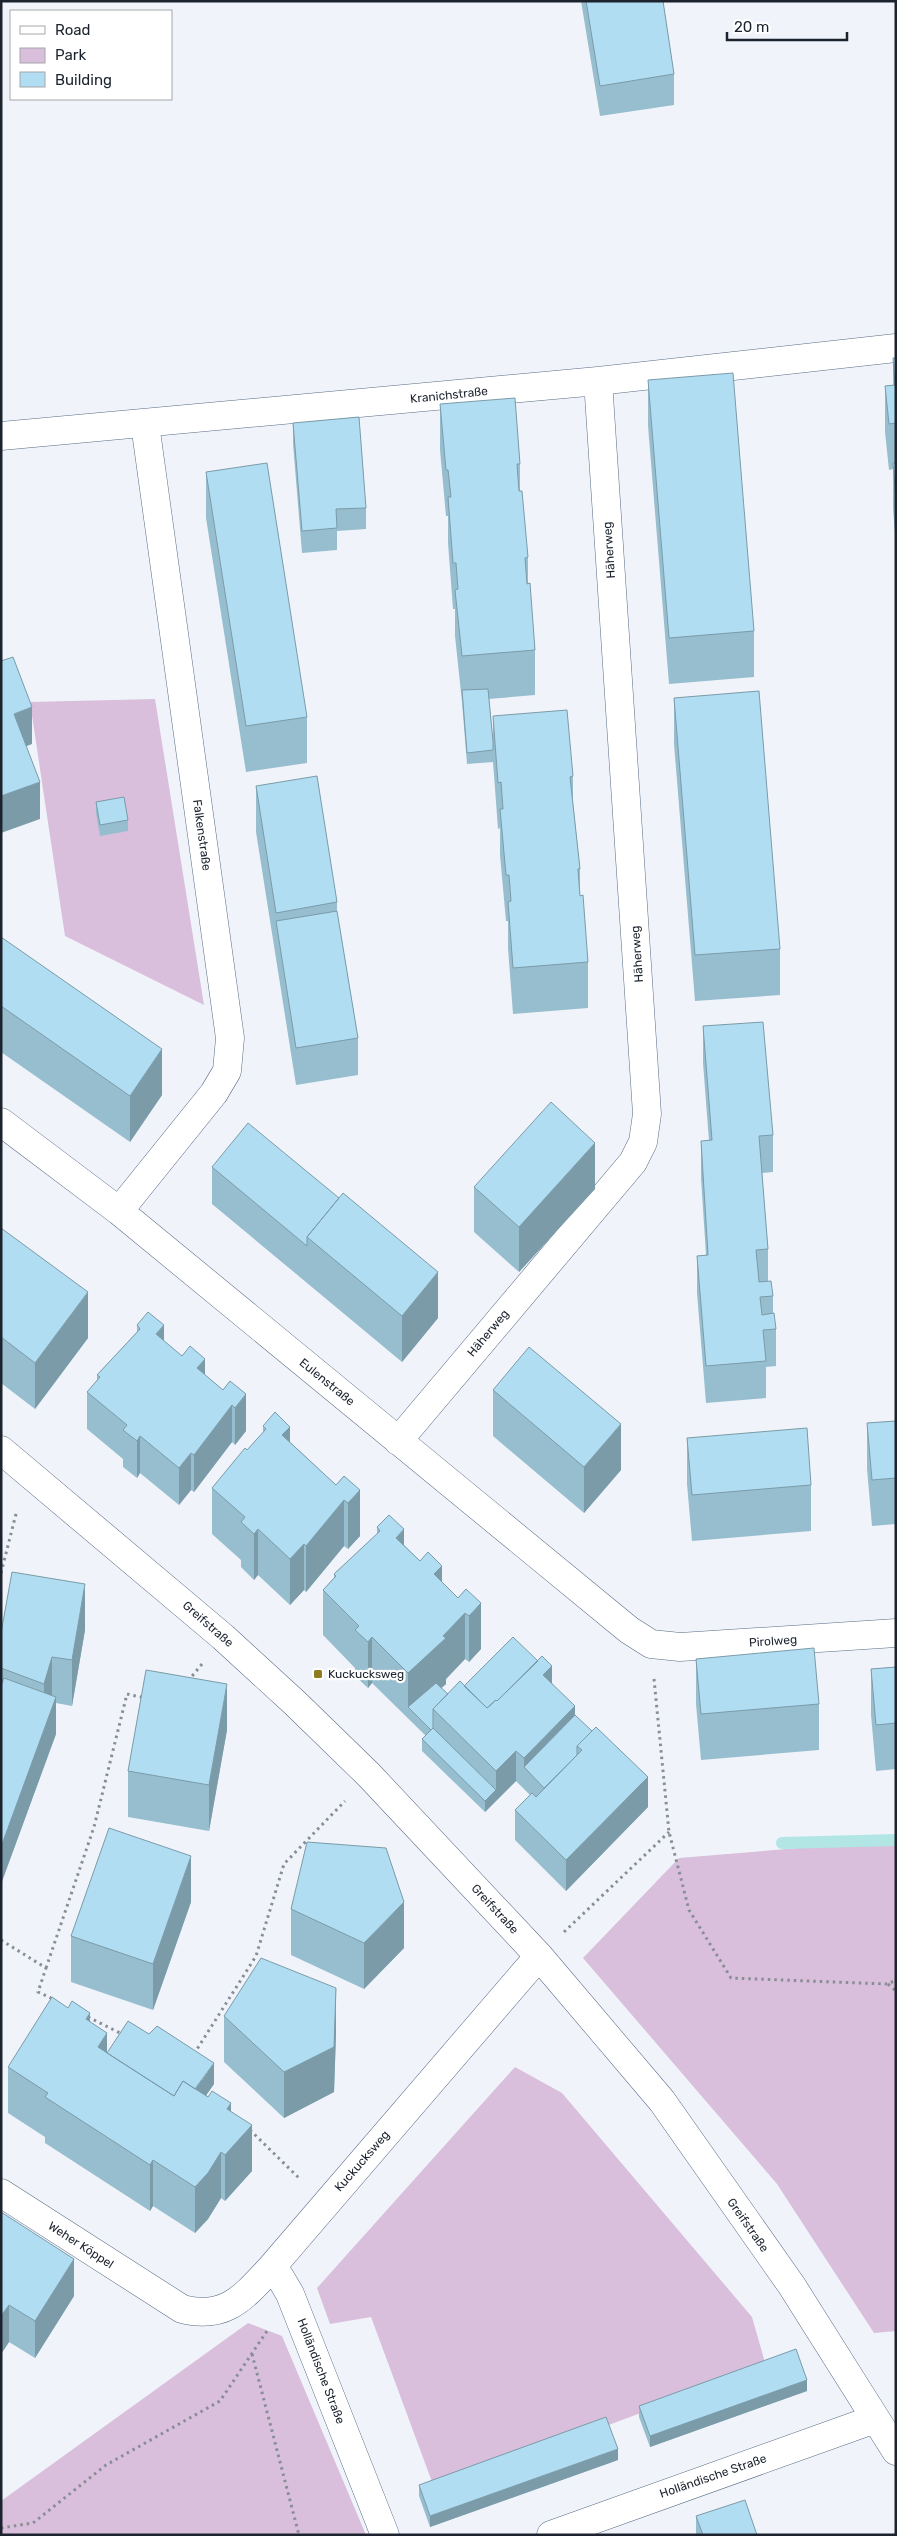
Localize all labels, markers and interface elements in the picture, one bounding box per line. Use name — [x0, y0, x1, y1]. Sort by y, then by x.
legend — [10, 10, 172, 100]
scale bar — [727, 10, 847, 42]
text: 20 m — [734, 18, 769, 36]
text: Road — [55, 21, 91, 39]
text: Park — [55, 46, 86, 64]
text: Building — [55, 71, 112, 89]
street label: Kranichstraße — [409, 384, 489, 406]
street label: Häherweg — [600, 521, 618, 579]
street label: Falkenstraße — [190, 798, 214, 872]
street label: Häherweg — [628, 925, 646, 983]
street label: Häherweg — [464, 1307, 512, 1359]
street label: Eulenstraße — [297, 1355, 358, 1409]
street label: Greifstraße — [180, 1598, 236, 1650]
street label: Pirolweg — [748, 1632, 798, 1650]
place label: Kuckucksweg — [328, 1667, 404, 1681]
marker: Kuckucksweg — [312, 1668, 324, 1680]
street label: Greifstraße — [469, 1881, 522, 1937]
street label: Kuckucksweg — [332, 2128, 392, 2194]
street label: Greifstraße — [724, 2195, 772, 2255]
street label: Weher Köppel — [46, 2219, 116, 2271]
street label: Holländische Straße — [294, 2316, 348, 2426]
street label: Holländische Straße — [658, 2451, 768, 2501]

